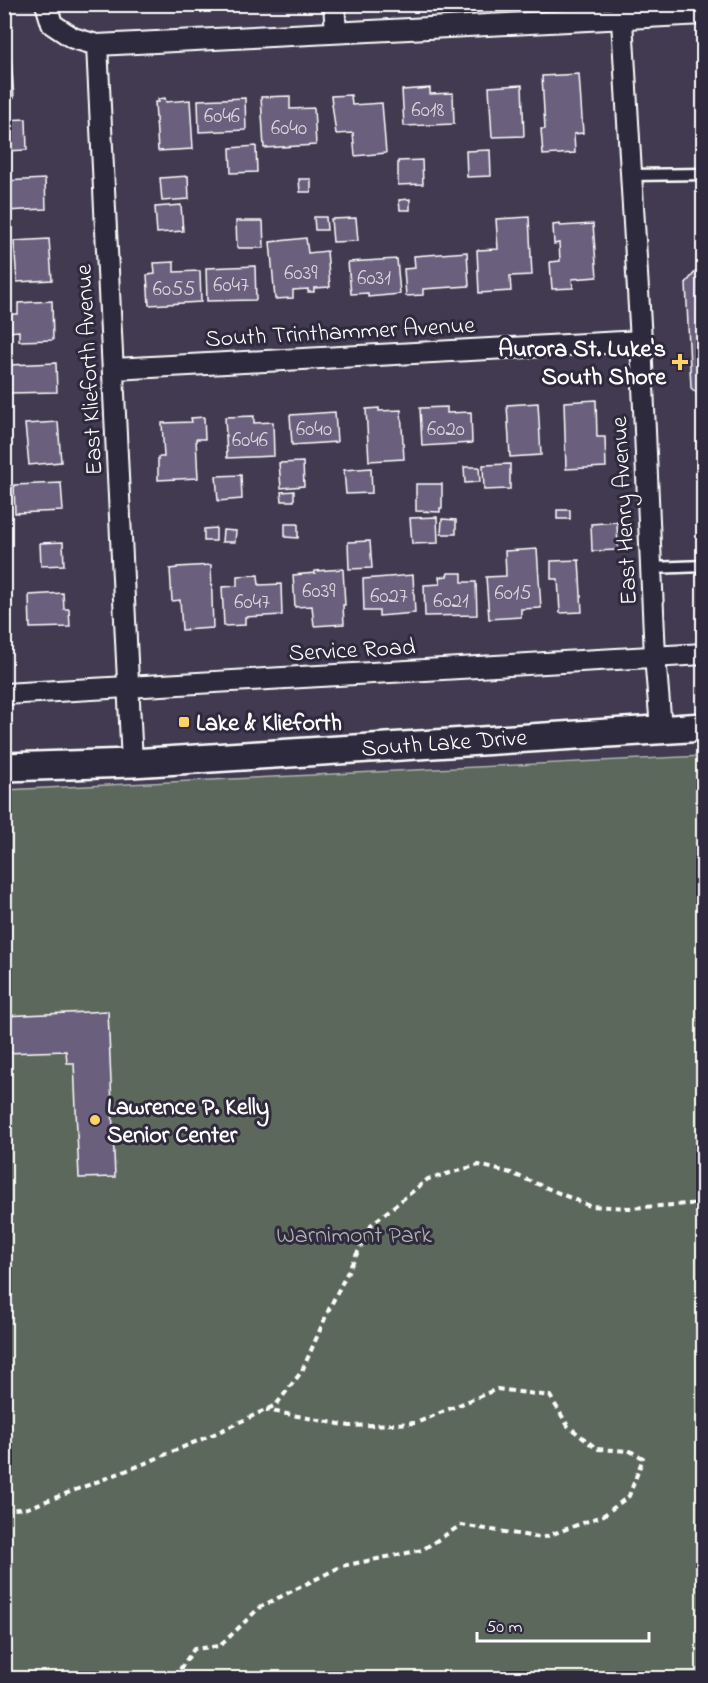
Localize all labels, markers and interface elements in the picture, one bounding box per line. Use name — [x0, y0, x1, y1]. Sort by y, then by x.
house number: 6018 — [412, 96, 445, 126]
house number: 6046 — [204, 102, 240, 132]
house number: 6040 — [271, 114, 307, 144]
house number: 6039 — [284, 259, 318, 289]
street label: East Klieforth Avenue — [67, 263, 114, 476]
house number: 6031 — [357, 264, 391, 294]
house number: 6047 — [213, 271, 249, 301]
house number: 6055 — [153, 275, 195, 305]
street label: South Trinthammer Avenue — [204, 309, 476, 358]
place label: Aurora St. Luke's South Shore — [498, 333, 667, 396]
marker: Aurora St. Luke's South Shore — [671, 353, 689, 371]
house number: 6040 — [296, 415, 332, 445]
house number: 6020 — [427, 415, 465, 445]
street label: East Henry Avenue — [603, 415, 649, 606]
house number: 6046 — [232, 426, 268, 456]
house number: 6039 — [302, 577, 336, 607]
house number: 6015 — [494, 579, 532, 609]
house number: 6027 — [370, 582, 408, 612]
house number: 6021 — [433, 587, 469, 617]
house number: 6047 — [234, 588, 270, 618]
street label: Service Road — [288, 631, 417, 672]
place label: Lake & Klieforth — [196, 707, 342, 742]
marker: Lake & Klieforth — [177, 715, 191, 729]
street label: South Lake Drive — [360, 721, 529, 768]
place label: Lawrence P. Kelly Senior Center — [107, 1091, 269, 1154]
marker: Lawrence P. Kelly Senior Center — [88, 1113, 102, 1127]
park label: Warnimont Park — [276, 1219, 432, 1254]
scale bar — [477, 1605, 650, 1643]
text: 50 m — [486, 1615, 523, 1641]

